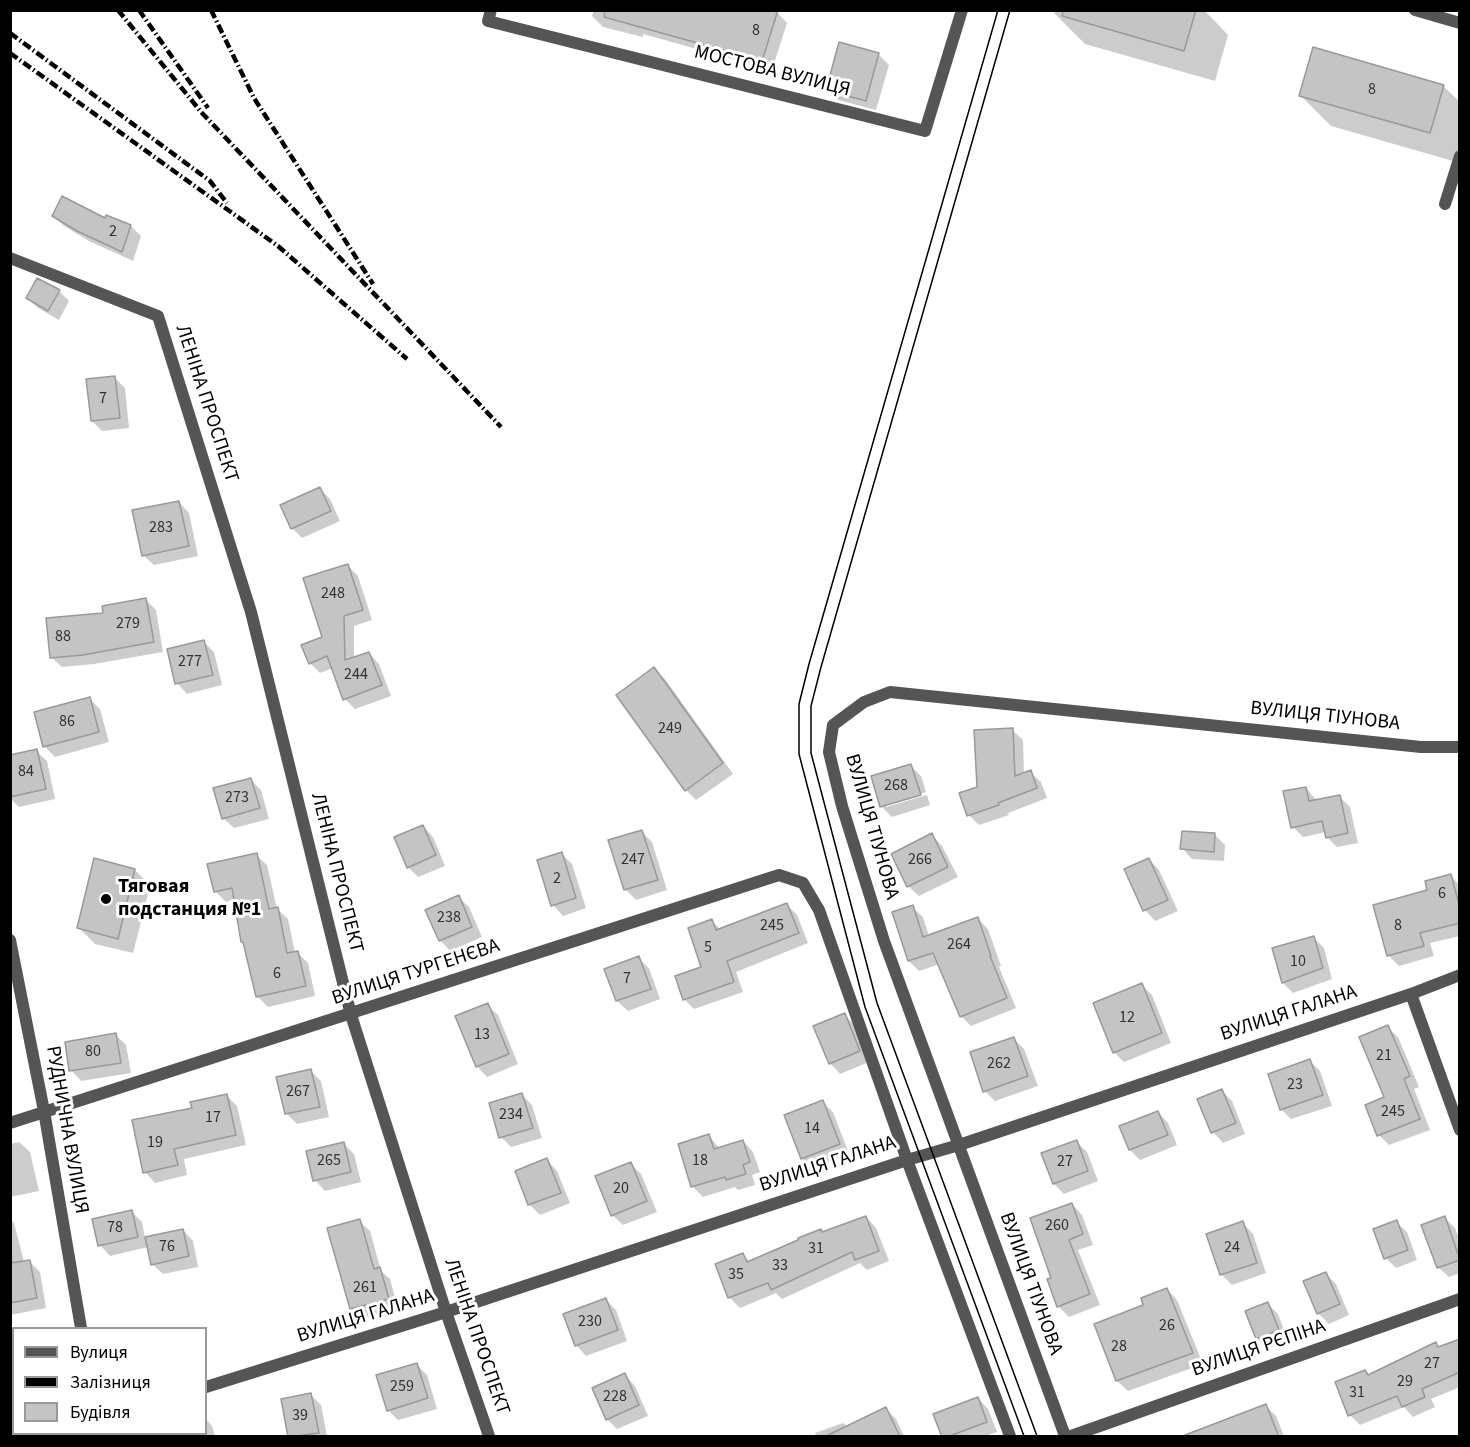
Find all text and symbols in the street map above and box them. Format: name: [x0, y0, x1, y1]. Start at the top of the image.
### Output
house number: 8: [752, 21, 760, 41]
street label: МОСТОВА ВУЛИЦЯ: [691, 41, 853, 103]
house number: 8: [1368, 80, 1376, 100]
house number: 2: [109, 222, 117, 242]
street label: ЛЕНІНА ПРОСПЕКТ: [169, 322, 243, 486]
house number: 7: [99, 389, 107, 409]
house number: 283: [149, 518, 173, 538]
house number: 248: [321, 584, 345, 604]
house number: 279: [116, 614, 140, 634]
house number: 88: [55, 627, 71, 647]
house number: 277: [178, 652, 202, 672]
house number: 244: [344, 665, 368, 685]
street label: ВУЛИЦЯ ТІУНОВА: [1249, 697, 1401, 737]
house number: 86: [59, 712, 75, 732]
house number: 249: [658, 719, 682, 739]
street label: ВУЛИЦЯ ТІУНОВА: [839, 751, 903, 903]
house number: 84: [18, 762, 34, 782]
house number: 268: [884, 776, 908, 796]
house number: 273: [225, 788, 249, 808]
street label: ЛЕНІНА ПРОСПЕКТ: [305, 791, 367, 955]
house number: 247: [621, 850, 645, 870]
house number: 266: [908, 850, 932, 870]
house number: 2: [553, 869, 561, 889]
place label: Тяговая подстанция №1: [118, 876, 261, 923]
house number: 6: [1438, 884, 1446, 904]
marker: Тяговая подстанция №1: [99, 892, 113, 906]
house number: 238: [437, 908, 461, 928]
house number: 245: [760, 916, 784, 936]
house number: 8: [1394, 916, 1402, 936]
street label: ВУЛИЦЯ ТУРГЕНЄВА: [329, 935, 503, 1011]
house number: 264: [947, 935, 971, 955]
house number: 5: [704, 938, 712, 958]
house number: 10: [1290, 952, 1306, 972]
house number: 6: [273, 964, 281, 984]
house number: 7: [623, 969, 631, 989]
street label: ВУЛИЦЯ ГАЛАНА: [1218, 981, 1360, 1047]
house number: 12: [1119, 1008, 1135, 1028]
house number: 13: [474, 1025, 490, 1045]
house number: 80: [85, 1042, 101, 1062]
street label: РУДНИЧНА ВУЛИЦЯ: [39, 1044, 93, 1216]
house number: 21: [1376, 1046, 1392, 1066]
house number: 262: [987, 1054, 1011, 1074]
house number: 23: [1287, 1075, 1303, 1095]
house number: 267: [286, 1082, 310, 1102]
house number: 245: [1381, 1102, 1405, 1122]
house number: 234: [499, 1105, 523, 1125]
house number: 17: [205, 1108, 221, 1128]
house number: 14: [804, 1119, 820, 1139]
street label: ВУЛИЦЯ ГАЛАНА: [757, 1132, 899, 1198]
house number: 19: [147, 1133, 163, 1153]
house number: 265: [317, 1151, 341, 1171]
house number: 18: [692, 1151, 708, 1171]
house number: 27: [1057, 1152, 1073, 1172]
house number: 20: [613, 1179, 629, 1199]
street label: ВУЛИЦЯ ТІУНОВА: [993, 1209, 1067, 1359]
house number: 260: [1045, 1216, 1069, 1236]
house number: 78: [107, 1218, 123, 1238]
house number: 76: [159, 1237, 175, 1257]
house number: 24: [1224, 1238, 1240, 1258]
house number: 31: [808, 1239, 824, 1259]
street label: ЛЕНІНА ПРОСПЕКТ: [438, 1256, 514, 1418]
house number: 33: [772, 1256, 788, 1276]
house number: 35: [728, 1265, 744, 1285]
house number: 261: [353, 1278, 377, 1298]
street label: ВУЛИЦЯ ГАЛАНА: [295, 1285, 437, 1349]
house number: 230: [578, 1312, 602, 1332]
street label: ВУЛИЦЯ РЄПІНА: [1189, 1315, 1329, 1383]
house number: 26: [1159, 1316, 1175, 1336]
legend: [12, 1327, 207, 1435]
house number: 28: [1111, 1337, 1127, 1357]
text: Вулиця: [70, 1340, 128, 1365]
house number: 27: [1424, 1354, 1440, 1374]
text: Залізниця: [70, 1370, 151, 1395]
house number: 29: [1397, 1372, 1413, 1392]
house number: 259: [390, 1377, 414, 1397]
house number: 31: [1349, 1383, 1365, 1403]
house number: 228: [603, 1387, 627, 1407]
text: Будівля: [70, 1400, 130, 1425]
house number: 39: [292, 1406, 308, 1426]

